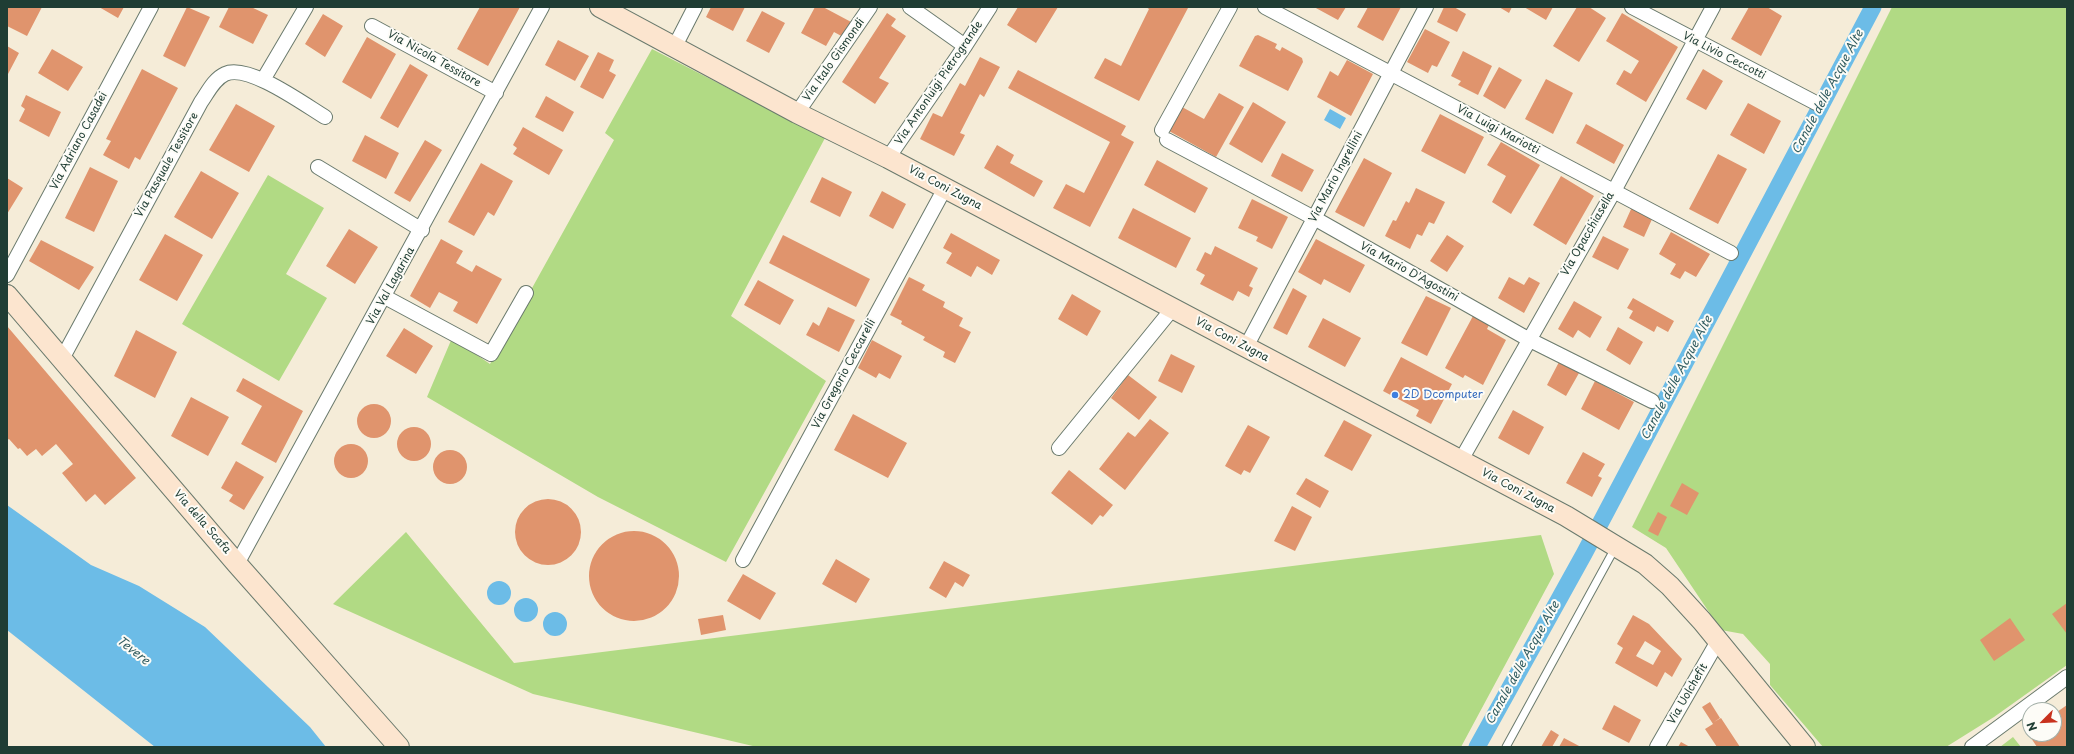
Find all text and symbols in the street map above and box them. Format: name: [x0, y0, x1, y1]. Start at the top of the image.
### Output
street label: Via Italo Gismondi: [800, 16, 868, 104]
street label: Via Antonluigi Pietrogrande: [893, 19, 985, 147]
water label: Canale delle Acque Alte: [1789, 27, 1867, 157]
street label: Via Nicola Tessitore: [385, 28, 483, 90]
street label: Via Livio Ceccotti: [1680, 29, 1768, 83]
street label: Via Adriano Casadei: [48, 90, 110, 192]
street label: Via Luigi Mariotti: [1454, 103, 1542, 157]
street label: Via Pasquale Tessitore: [133, 110, 201, 220]
street label: Via Mario Ingrellini: [1306, 129, 1366, 225]
street label: Via Coni Zugna: [906, 163, 984, 213]
street label: Via Opacchiasella: [1559, 190, 1617, 278]
street label: Via Mario D'Agostini: [1358, 240, 1460, 304]
street label: Via Val Lagarina: [364, 245, 418, 327]
water label: Canale delle Acque Alte: [1638, 313, 1716, 443]
street label: Via Coni Zugna: [1193, 315, 1271, 365]
street label: Via Gregorio Ceccarelli: [809, 317, 879, 431]
place label: 2D Dcomputer: [1403, 388, 1483, 402]
marker: 2D Dcomputer: [1390, 390, 1400, 400]
street label: Via Coni Zugna: [1479, 466, 1557, 516]
street label: Via della Scafa: [171, 487, 233, 557]
water label: Canale delle Acque Alte: [1483, 599, 1563, 727]
water label: Tevere: [114, 634, 152, 668]
street label: Via Uolchefit: [1665, 661, 1711, 727]
north arrow: [2022, 702, 2062, 742]
text: N: [2022, 719, 2041, 734]

